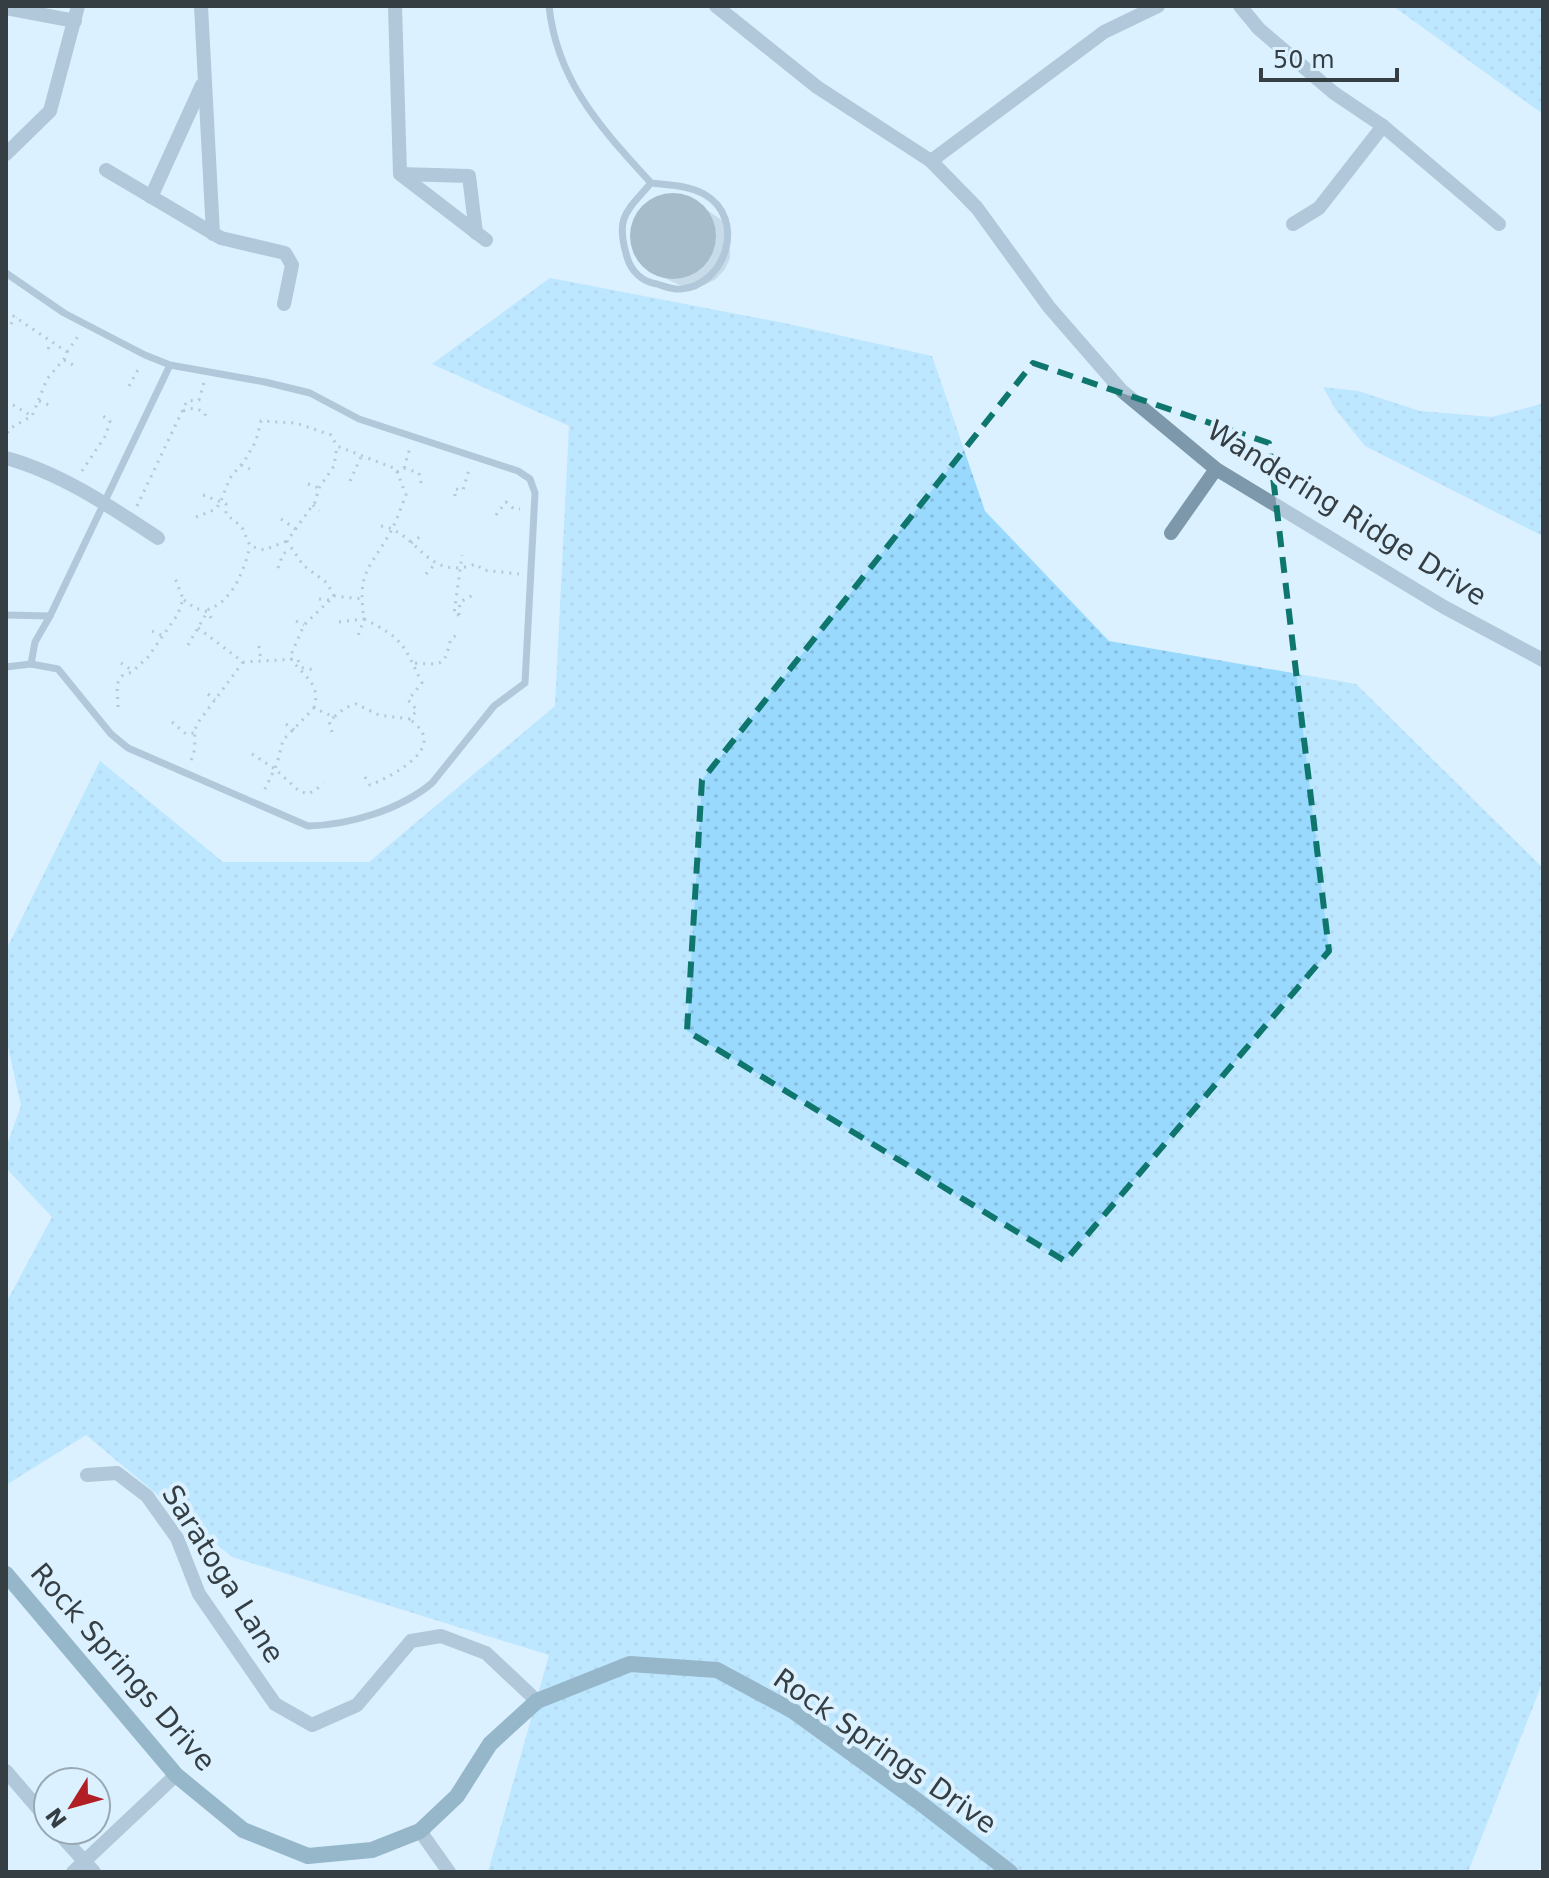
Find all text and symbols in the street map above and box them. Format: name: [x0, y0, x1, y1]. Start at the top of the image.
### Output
scale bar: [1261, 32, 1397, 82]
text: 50 m: [1273, 46, 1335, 74]
street label: Wandering Ridge Drive: [1201, 413, 1493, 613]
street label: Saratoga Lane: [155, 1479, 291, 1669]
street label: Rock Springs Drive: [24, 1556, 222, 1778]
street label: Rock Springs Drive: [767, 1662, 1003, 1840]
north arrow: [32, 1766, 112, 1846]
text: N: [41, 1803, 72, 1833]

